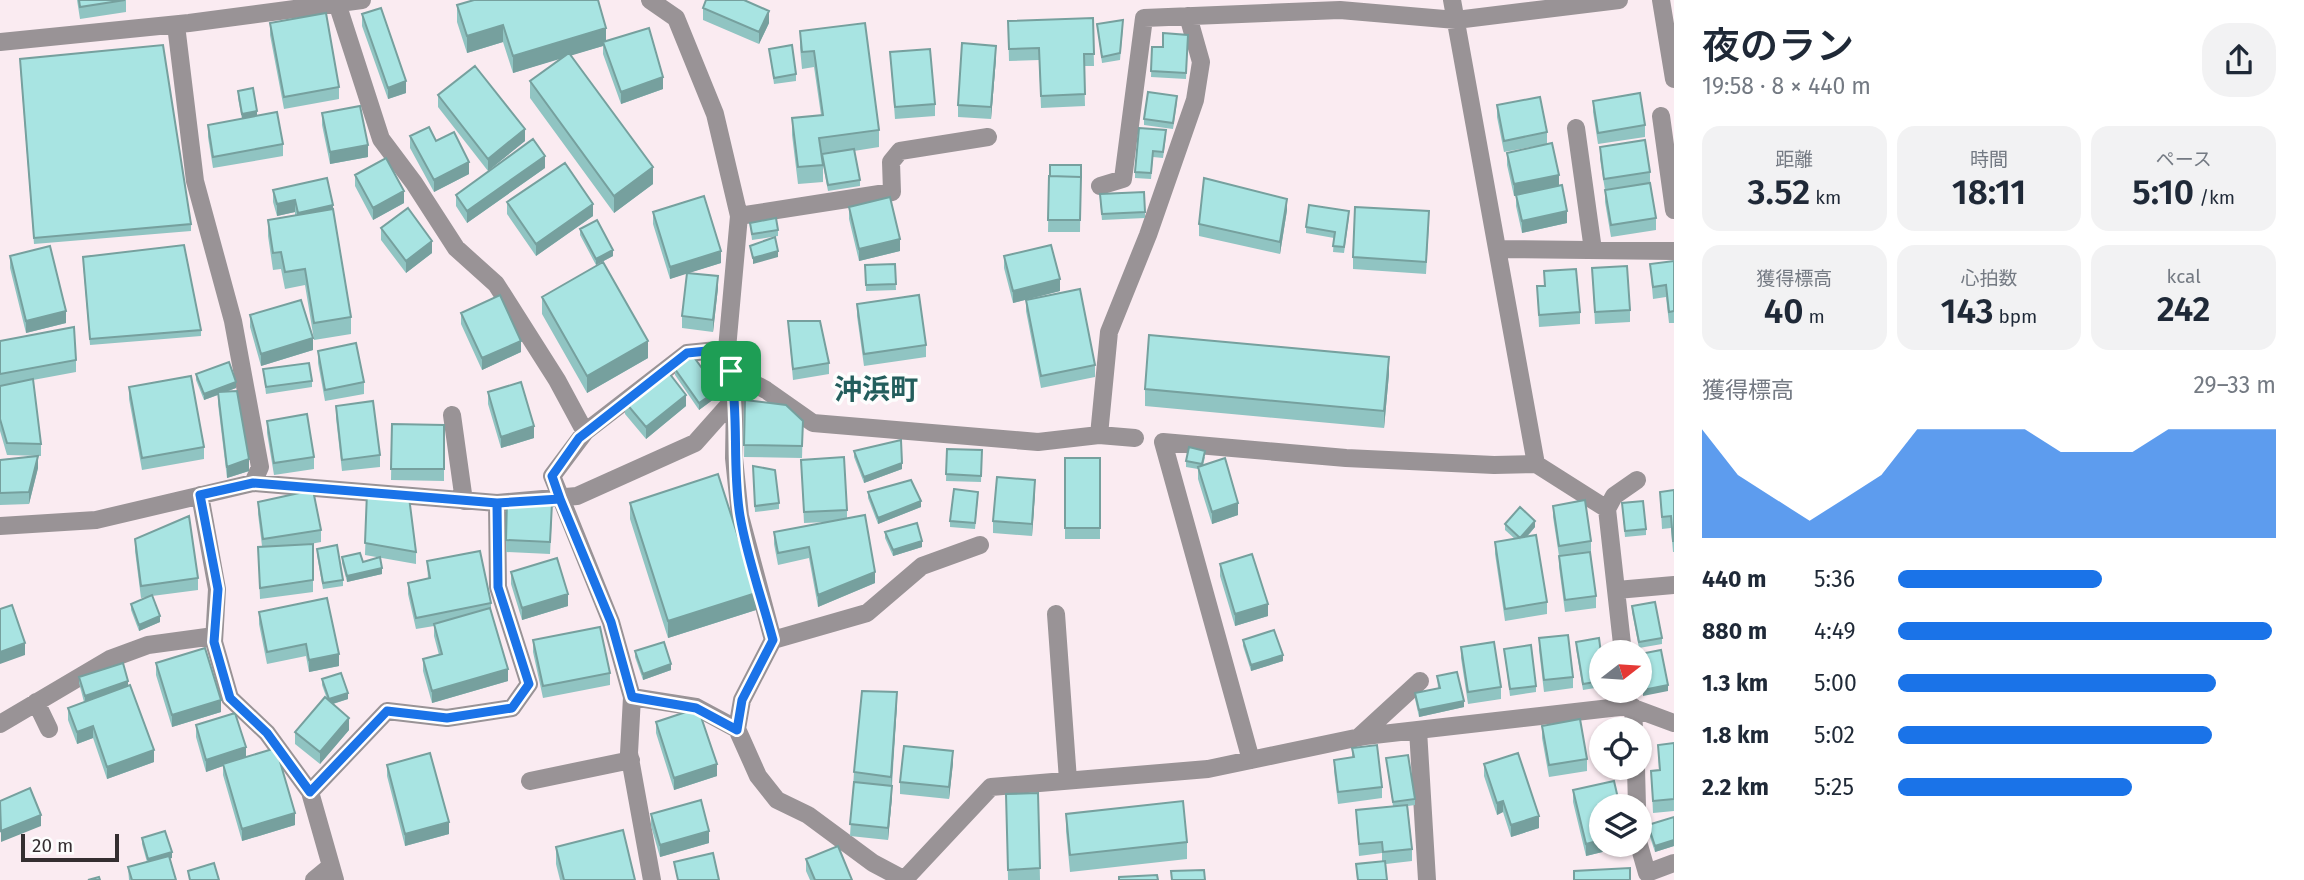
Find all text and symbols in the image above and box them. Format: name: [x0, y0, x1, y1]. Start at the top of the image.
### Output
text: 夜のラン: [1702, 23, 1854, 69]
button: share: [2202, 23, 2276, 97]
text: 19:58 · 8 × 440 m: [1702, 72, 1871, 100]
text: 距離: [1775, 148, 1813, 171]
text: 時間: [1970, 148, 2008, 171]
text: ペース: [2156, 148, 2212, 171]
text: 3.52: [1747, 171, 1810, 213]
text: 18:11: [1952, 171, 2026, 213]
text: 5:10: [2132, 171, 2194, 213]
text: km: [1810, 186, 1841, 209]
text: /km: [2194, 186, 2235, 209]
text: kcal: [2167, 265, 2201, 288]
text: 獲得標高: [1756, 267, 1832, 290]
text: 心拍数: [1960, 267, 2018, 290]
text: 242: [2157, 288, 2210, 330]
text: 40: [1764, 290, 1804, 332]
text: 143: [1941, 290, 1994, 332]
text: m: [1804, 305, 1825, 328]
text: bpm: [1994, 305, 2037, 328]
pin: [701, 341, 761, 401]
icon: arrive: [712, 352, 750, 390]
text: 29–33 m: [2193, 371, 2276, 399]
district label: 沖浜町: [834, 373, 918, 406]
text: 獲得標高: [1702, 376, 1794, 404]
text: 440 m: [1702, 565, 1766, 593]
text: 5:36: [1814, 565, 1855, 593]
text: 880 m: [1702, 617, 1767, 645]
text: 4:49: [1814, 617, 1856, 645]
north arrow: [1589, 640, 1652, 704]
map controls: [1589, 640, 1652, 857]
text: 1.3 km: [1702, 669, 1768, 697]
text: 5:00: [1814, 669, 1857, 697]
button: locate: [1589, 717, 1652, 780]
text: 1.8 km: [1702, 721, 1769, 749]
text: 5:02: [1814, 721, 1855, 749]
text: 2.2 km: [1702, 773, 1769, 801]
text: 5:25: [1814, 773, 1854, 801]
button: layers: [1589, 794, 1652, 857]
scale bar: [21, 831, 119, 863]
text: 20 m: [32, 834, 73, 857]

